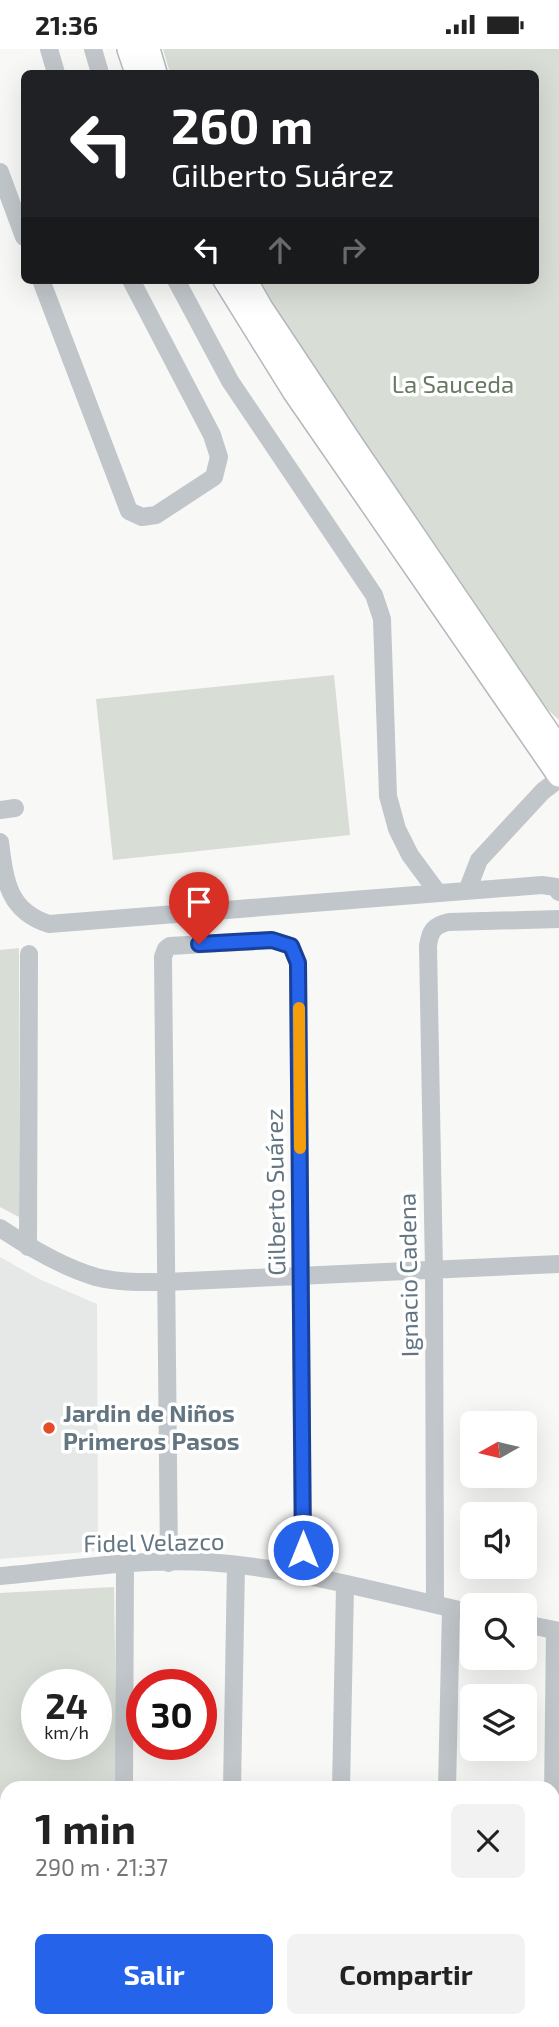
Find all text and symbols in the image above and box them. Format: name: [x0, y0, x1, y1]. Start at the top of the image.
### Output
text: 21:36: [35, 9, 98, 40]
text: 260 m: [171, 95, 313, 154]
icon: left: [56, 98, 147, 189]
text: Gilberto Suárez: [171, 155, 394, 193]
icon: left: [188, 231, 226, 269]
icon: ahead: [261, 231, 299, 269]
icon: right: [334, 231, 372, 269]
park label: La Sauceda: [392, 369, 514, 398]
pin: [169, 872, 229, 944]
icon: arrive: [180, 883, 218, 921]
street label: Gilberto Suárez: [259, 1108, 290, 1276]
street label: Ignacio Cadena: [392, 1193, 423, 1357]
place label: Jardin de Niños Primeros Pasos: [63, 1398, 240, 1455]
north arrow: [460, 1411, 537, 1487]
map controls: [460, 1411, 537, 1761]
marker: Jardin de Niños Primeros Pasos: [41, 1420, 57, 1436]
button: sound: [460, 1502, 537, 1579]
position arrow: [266, 1513, 340, 1587]
street label: Fidel Velazco: [83, 1526, 225, 1557]
button: search: [460, 1593, 537, 1670]
speed limit sign: 30: [126, 1669, 217, 1760]
text: 24: [45, 1684, 88, 1726]
button: layers: [460, 1684, 537, 1761]
text: km/h: [44, 1721, 89, 1743]
text: 1 min: [35, 1802, 136, 1852]
button: close: [451, 1804, 525, 1878]
text: 290 m · 21:37: [35, 1853, 168, 1881]
button: Salir: [35, 1934, 273, 2014]
button: Compartir: [287, 1934, 525, 2014]

